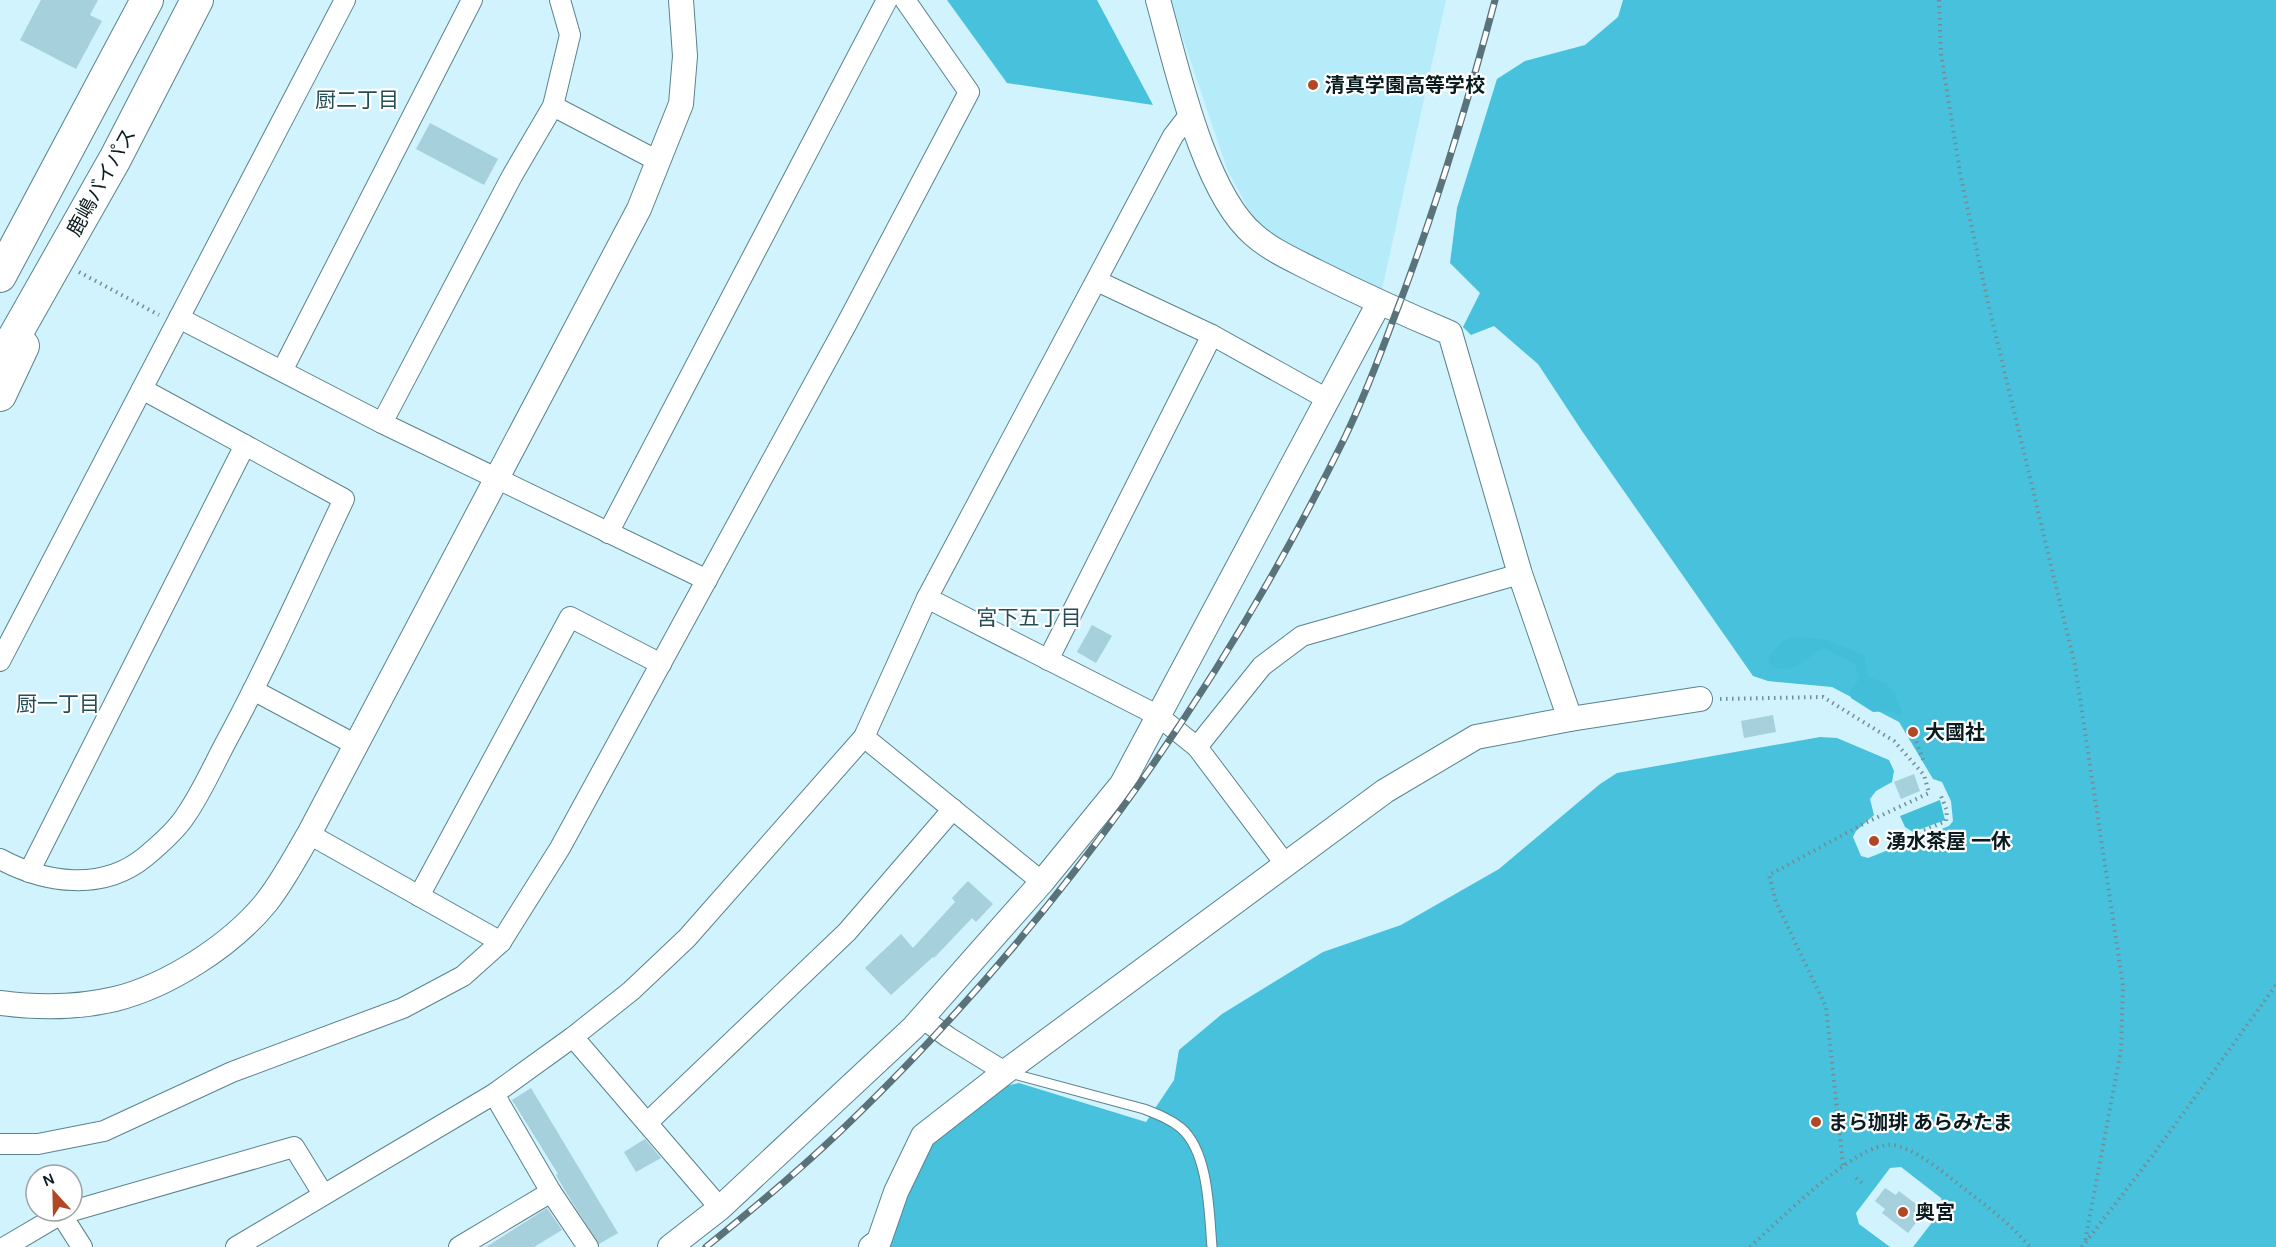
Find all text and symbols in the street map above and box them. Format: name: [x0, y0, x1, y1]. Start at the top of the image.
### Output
place label: 清真学園高等学校: [1325, 74, 1485, 97]
marker: 清真学園高等学校: [1306, 78, 1320, 92]
district label: 厨二丁目: [315, 88, 399, 112]
street label: 鹿嶋バイパス: [62, 124, 140, 240]
district label: 宮下五丁目: [977, 606, 1082, 630]
district label: 厨一丁目: [16, 692, 100, 716]
place label: 大國社: [1925, 721, 1985, 744]
marker: 大國社: [1906, 725, 1920, 739]
place label: 湧水茶屋 一休: [1886, 830, 2011, 853]
marker: 湧水茶屋 一休: [1867, 834, 1881, 848]
place label: まら珈琲 あらみたま: [1828, 1111, 2012, 1134]
marker: まら珈琲 あらみたま: [1809, 1115, 1823, 1129]
north arrow: [24, 1163, 84, 1223]
text: N: [40, 1169, 57, 1191]
place label: 奥宮: [1915, 1201, 1955, 1224]
marker: 奥宮: [1896, 1205, 1910, 1219]

